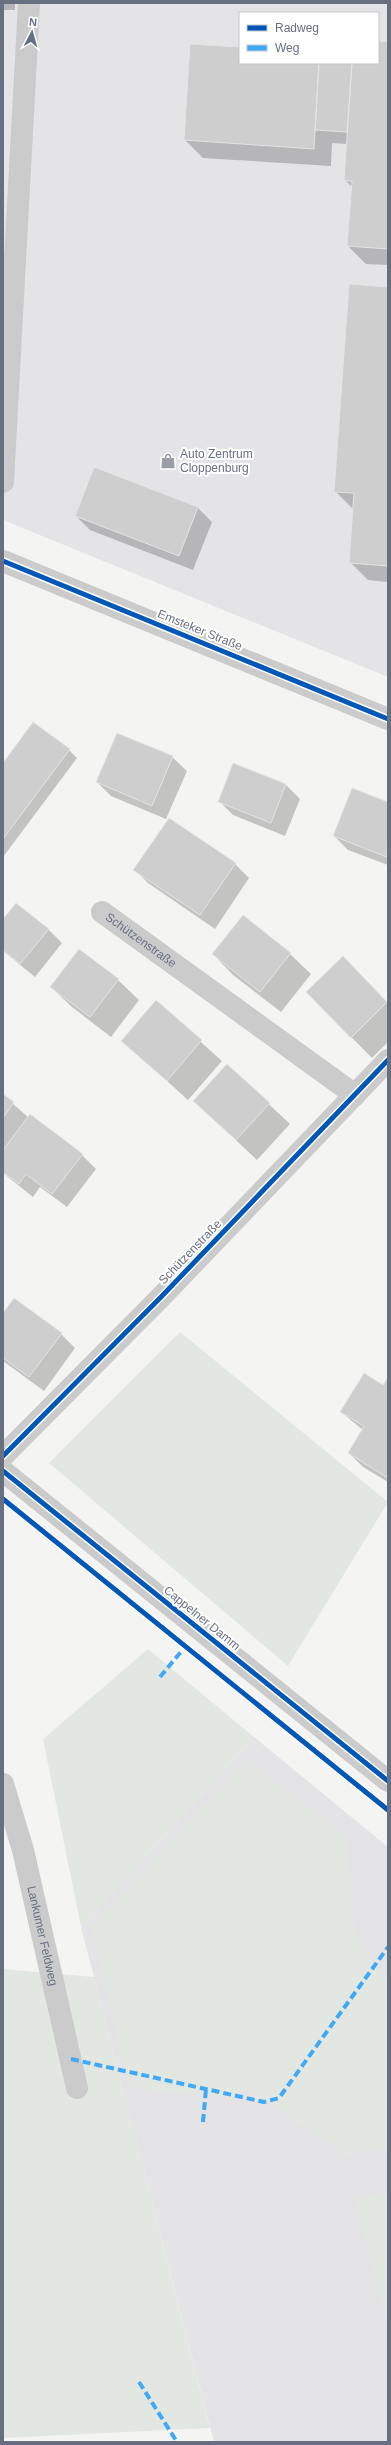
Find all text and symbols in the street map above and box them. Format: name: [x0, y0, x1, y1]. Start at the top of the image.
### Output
north arrow: [12, 12, 52, 52]
legend: [239, 12, 379, 64]
text: N: [28, 16, 38, 28]
text: Radweg: [275, 21, 319, 35]
text: Weg: [275, 41, 299, 55]
place label: Auto Zentrum Cloppenburg: [180, 447, 253, 475]
shop icon: Auto Zentrum Cloppenburg: [159, 452, 177, 470]
street label: Emsteker Straße: [156, 607, 245, 653]
street label: Schützenstraße: [103, 910, 179, 971]
street label: Schützenstraße: [156, 1217, 224, 1287]
street label: Cappelner Damm: [161, 1583, 243, 1653]
street label: Lankumer Feldweg: [24, 1884, 61, 1987]

